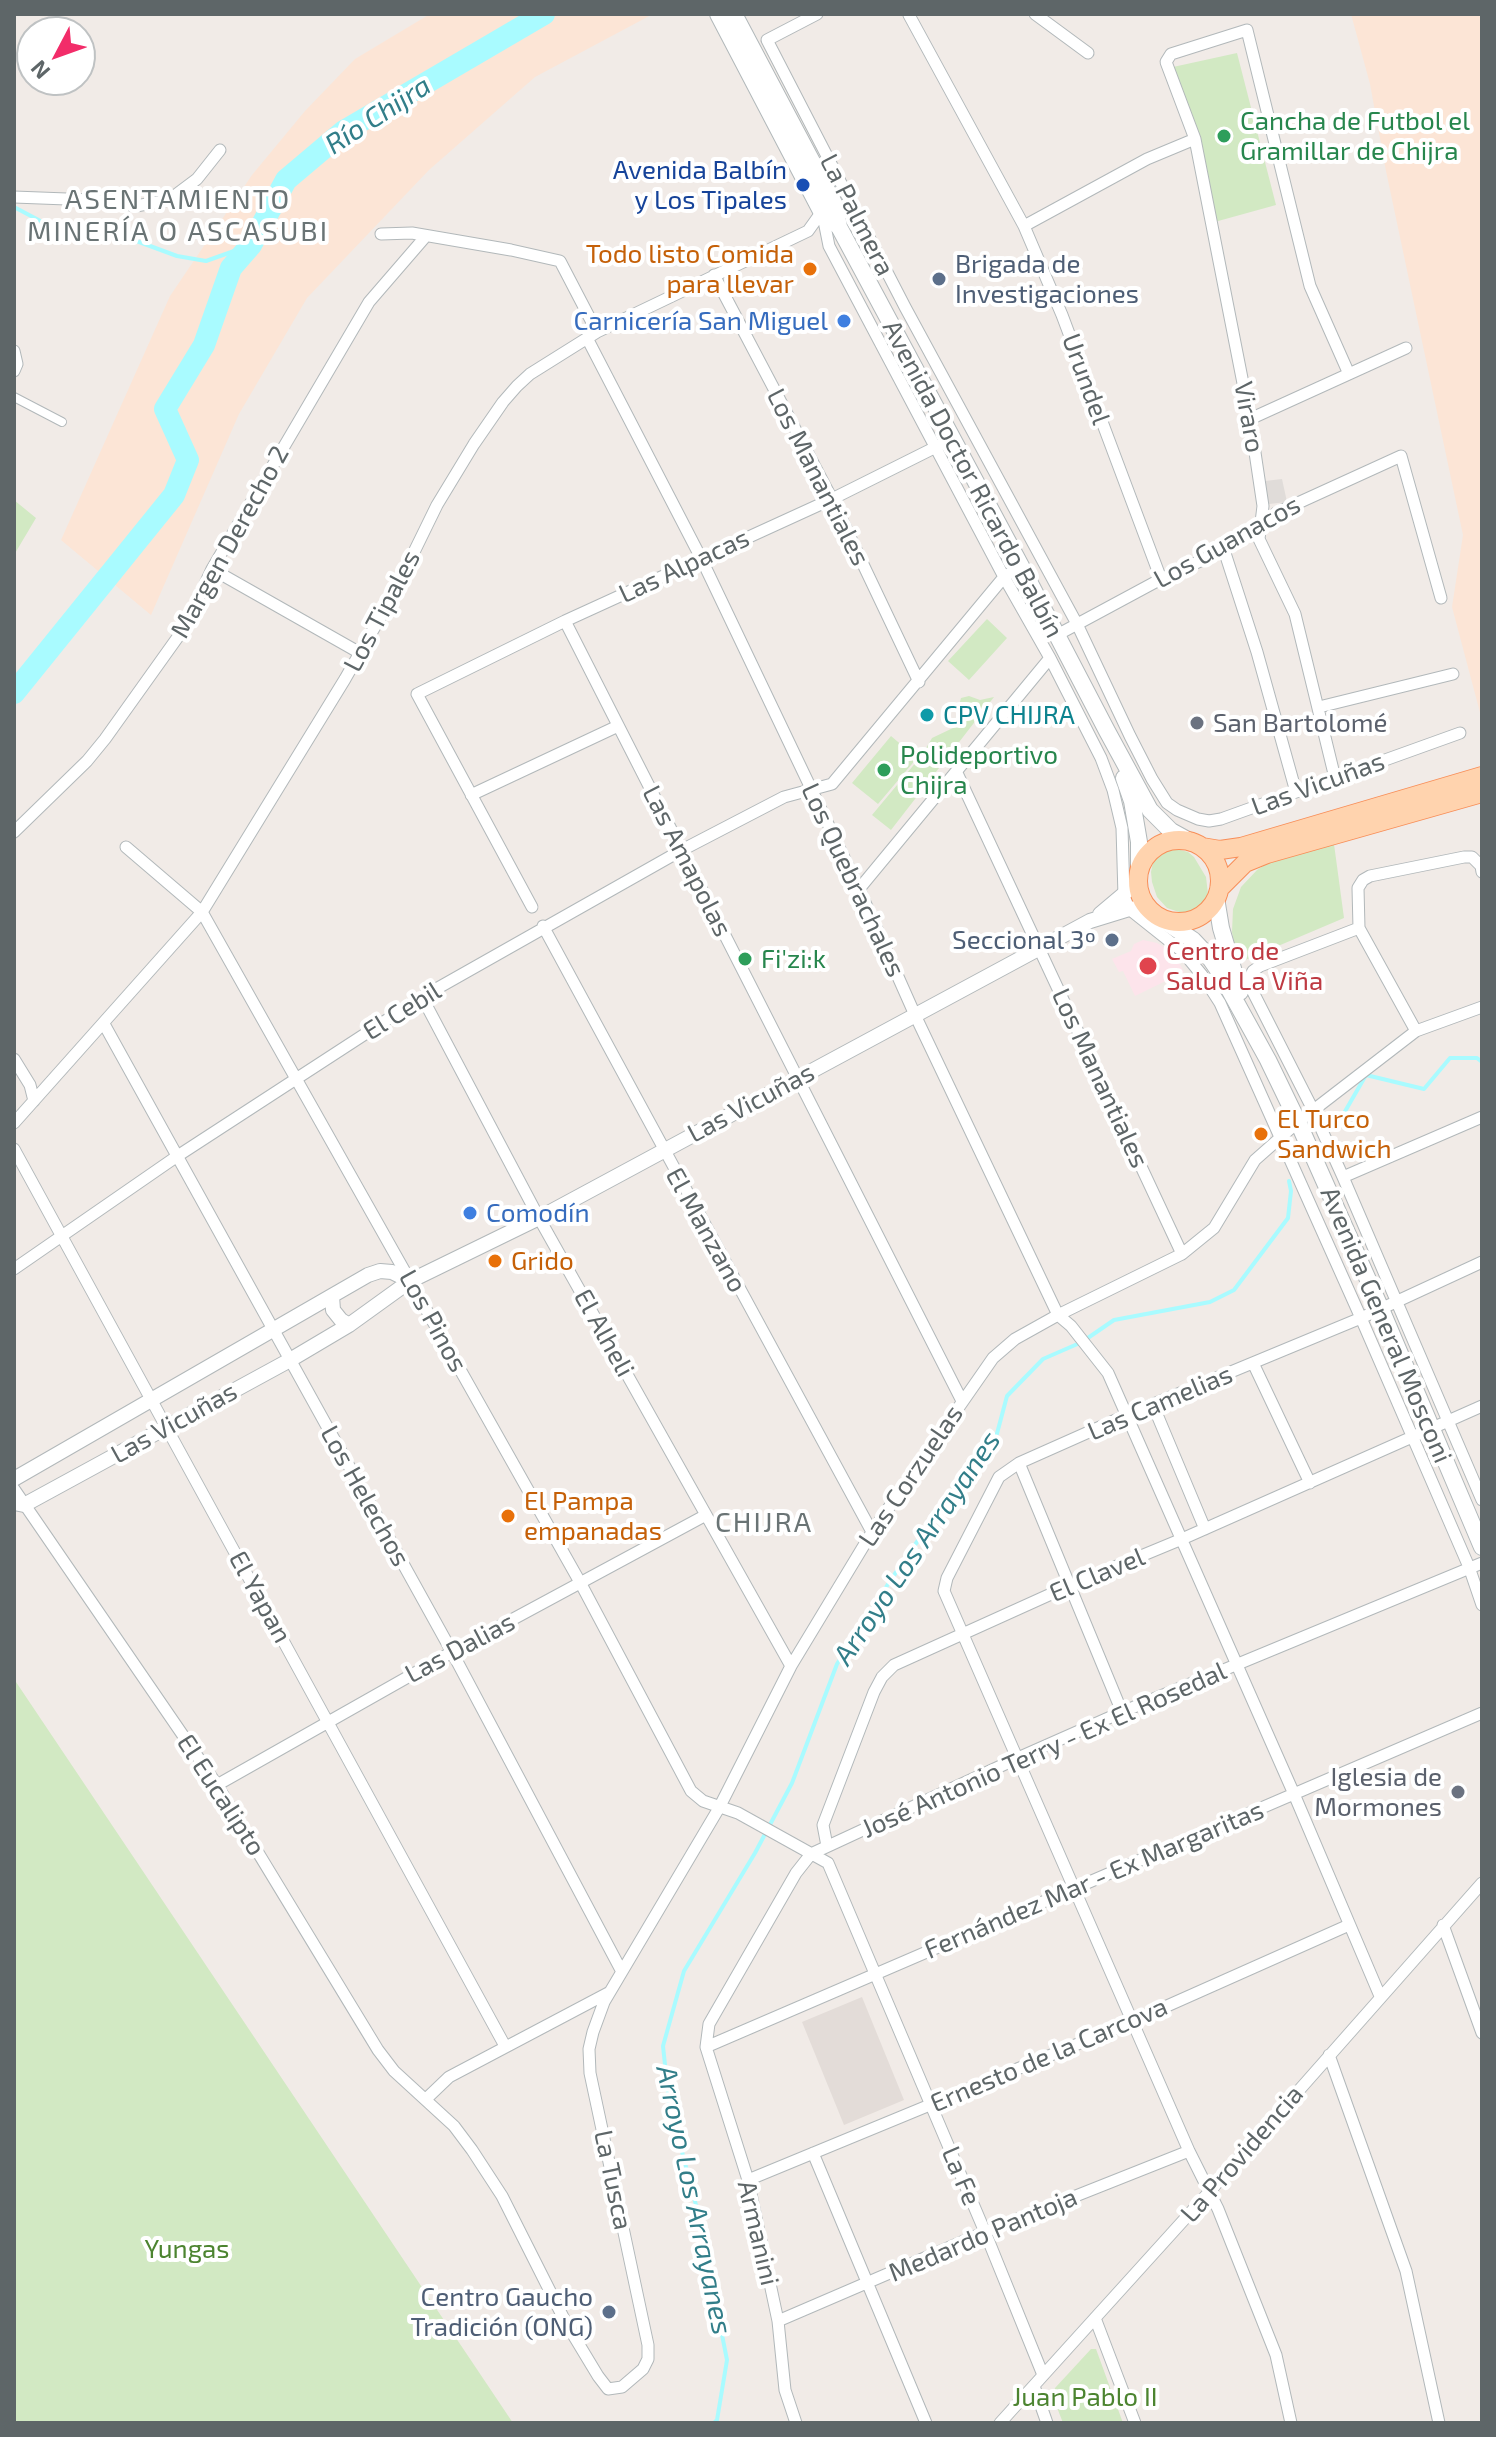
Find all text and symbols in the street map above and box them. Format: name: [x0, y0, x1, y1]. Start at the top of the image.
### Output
north arrow: [16, 16, 96, 96]
text: N: [24, 56, 54, 85]
water label: Río Chijra: [319, 69, 437, 161]
place label: Cancha de Futbol el Gramillar de Chijra: [1240, 105, 1470, 166]
marker: Cancha de Futbol el Gramillar de Chijra: [1215, 127, 1233, 145]
street label: La Palmera: [813, 149, 901, 281]
place label: Avenida Balbín y Los Tipales: [613, 154, 787, 216]
marker: Avenida Balbín y Los Tipales: [794, 176, 812, 194]
district label: ASENTAMIENTO MINERÍA O ASCASUBI: [27, 183, 329, 249]
place label: Todo listo Comida para llevar: [586, 238, 794, 300]
place label: Brigada de Investigaciones: [955, 248, 1139, 310]
marker: Todo listo Comida para llevar: [801, 260, 819, 278]
marker: Brigada de Investigaciones: [930, 270, 948, 288]
place label: Carnicería San Miguel: [573, 305, 828, 337]
marker: Carnicería San Miguel: [835, 312, 853, 330]
street label: Avenida Doctor Ricardo Balbín: [876, 315, 1070, 643]
street label: Urundel: [1055, 329, 1117, 429]
street label: Viraro: [1227, 379, 1271, 455]
street label: Los Manantiales: [760, 383, 876, 571]
street label: Margen Derecho 2: [164, 440, 296, 644]
street label: Los Guanacos: [1148, 489, 1306, 595]
street label: Las Alpacas: [614, 522, 754, 610]
street label: Los Tipales: [337, 545, 427, 677]
place label: CPV CHIJRA: [943, 699, 1075, 731]
marker: CPV CHIJRA: [918, 706, 936, 724]
place label: San Bartolomé: [1213, 707, 1387, 739]
marker: San Bartolomé: [1188, 714, 1206, 732]
place label: Polideportivo Chijra: [900, 739, 1058, 800]
street label: Las Vicuñas: [1247, 746, 1389, 822]
marker: Polideportivo Chijra: [875, 761, 893, 779]
street label: Los Quebrachales: [795, 778, 911, 982]
street label: Las Amapolas: [636, 780, 738, 942]
place label: Seccional 3º: [952, 924, 1096, 956]
marker: Seccional 3º: [1103, 931, 1121, 949]
place label: Centro de Salud La Viña: [1166, 935, 1323, 996]
place label: Fi'zi:k: [761, 943, 826, 975]
marker: Fi'zi:k: [736, 950, 754, 968]
marker: Centro de Salud La Viña: [1137, 955, 1159, 977]
street label: El Cebil: [357, 975, 447, 1047]
street label: Los Manantiales: [1045, 983, 1155, 1173]
street label: Las Vicuñas: [682, 1057, 820, 1149]
place label: El Turco Sandwich: [1277, 1103, 1392, 1164]
marker: El Turco Sandwich: [1252, 1125, 1270, 1143]
street label: El Manzano: [659, 1162, 753, 1298]
street label: Avenida General Mosconi: [1314, 1182, 1458, 1468]
place label: Comodín: [486, 1197, 590, 1229]
marker: Comodín: [461, 1204, 479, 1222]
place label: Grido: [511, 1245, 574, 1277]
marker: Grido: [486, 1252, 504, 1270]
street label: Los Pinos: [392, 1264, 474, 1378]
street label: El Alheli: [567, 1284, 641, 1382]
street label: Las Camelias: [1083, 1359, 1237, 1447]
street label: Las Vicuñas: [106, 1376, 242, 1470]
street label: Las Corzuelas: [852, 1399, 970, 1553]
street label: Los Helechos: [314, 1420, 416, 1572]
water label: Arroyo Los Arrayanes: [826, 1425, 1008, 1671]
place label: El Pampa empanadas: [524, 1485, 662, 1546]
district label: CHIJRA: [715, 1506, 813, 1540]
marker: El Pampa empanadas: [499, 1507, 517, 1525]
street label: El Clavel: [1045, 1541, 1149, 1609]
street label: El Yapan: [222, 1546, 298, 1648]
street label: Las Dalias: [400, 1606, 520, 1690]
street label: José Antonio Terry - Ex El Rosedal: [857, 1655, 1231, 1845]
street label: El Eucalipto: [170, 1728, 272, 1862]
place label: Iglesia de Mormones: [1314, 1761, 1442, 1822]
marker: Iglesia de Mormones: [1449, 1783, 1467, 1801]
street label: Fernández Mar - Ex Margaritas: [920, 1794, 1268, 1966]
street label: Ernesto de la Carcova: [926, 1991, 1172, 2119]
water label: Arroyo Los Arrayanes: [649, 2062, 739, 2338]
street label: La Providencia: [1174, 2079, 1310, 2229]
street label: La Tusca: [587, 2127, 639, 2233]
street label: La Fe: [935, 2142, 987, 2210]
street label: Armanini: [731, 2177, 785, 2289]
street label: Medardo Pantoja: [884, 2181, 1082, 2289]
park label: Yungas: [144, 2233, 230, 2265]
place label: Centro Gaucho Tradición (ONG): [411, 2281, 593, 2342]
marker: Centro Gaucho Tradición (ONG): [600, 2303, 618, 2321]
park label: Juan Pablo II: [1012, 2381, 1158, 2413]

